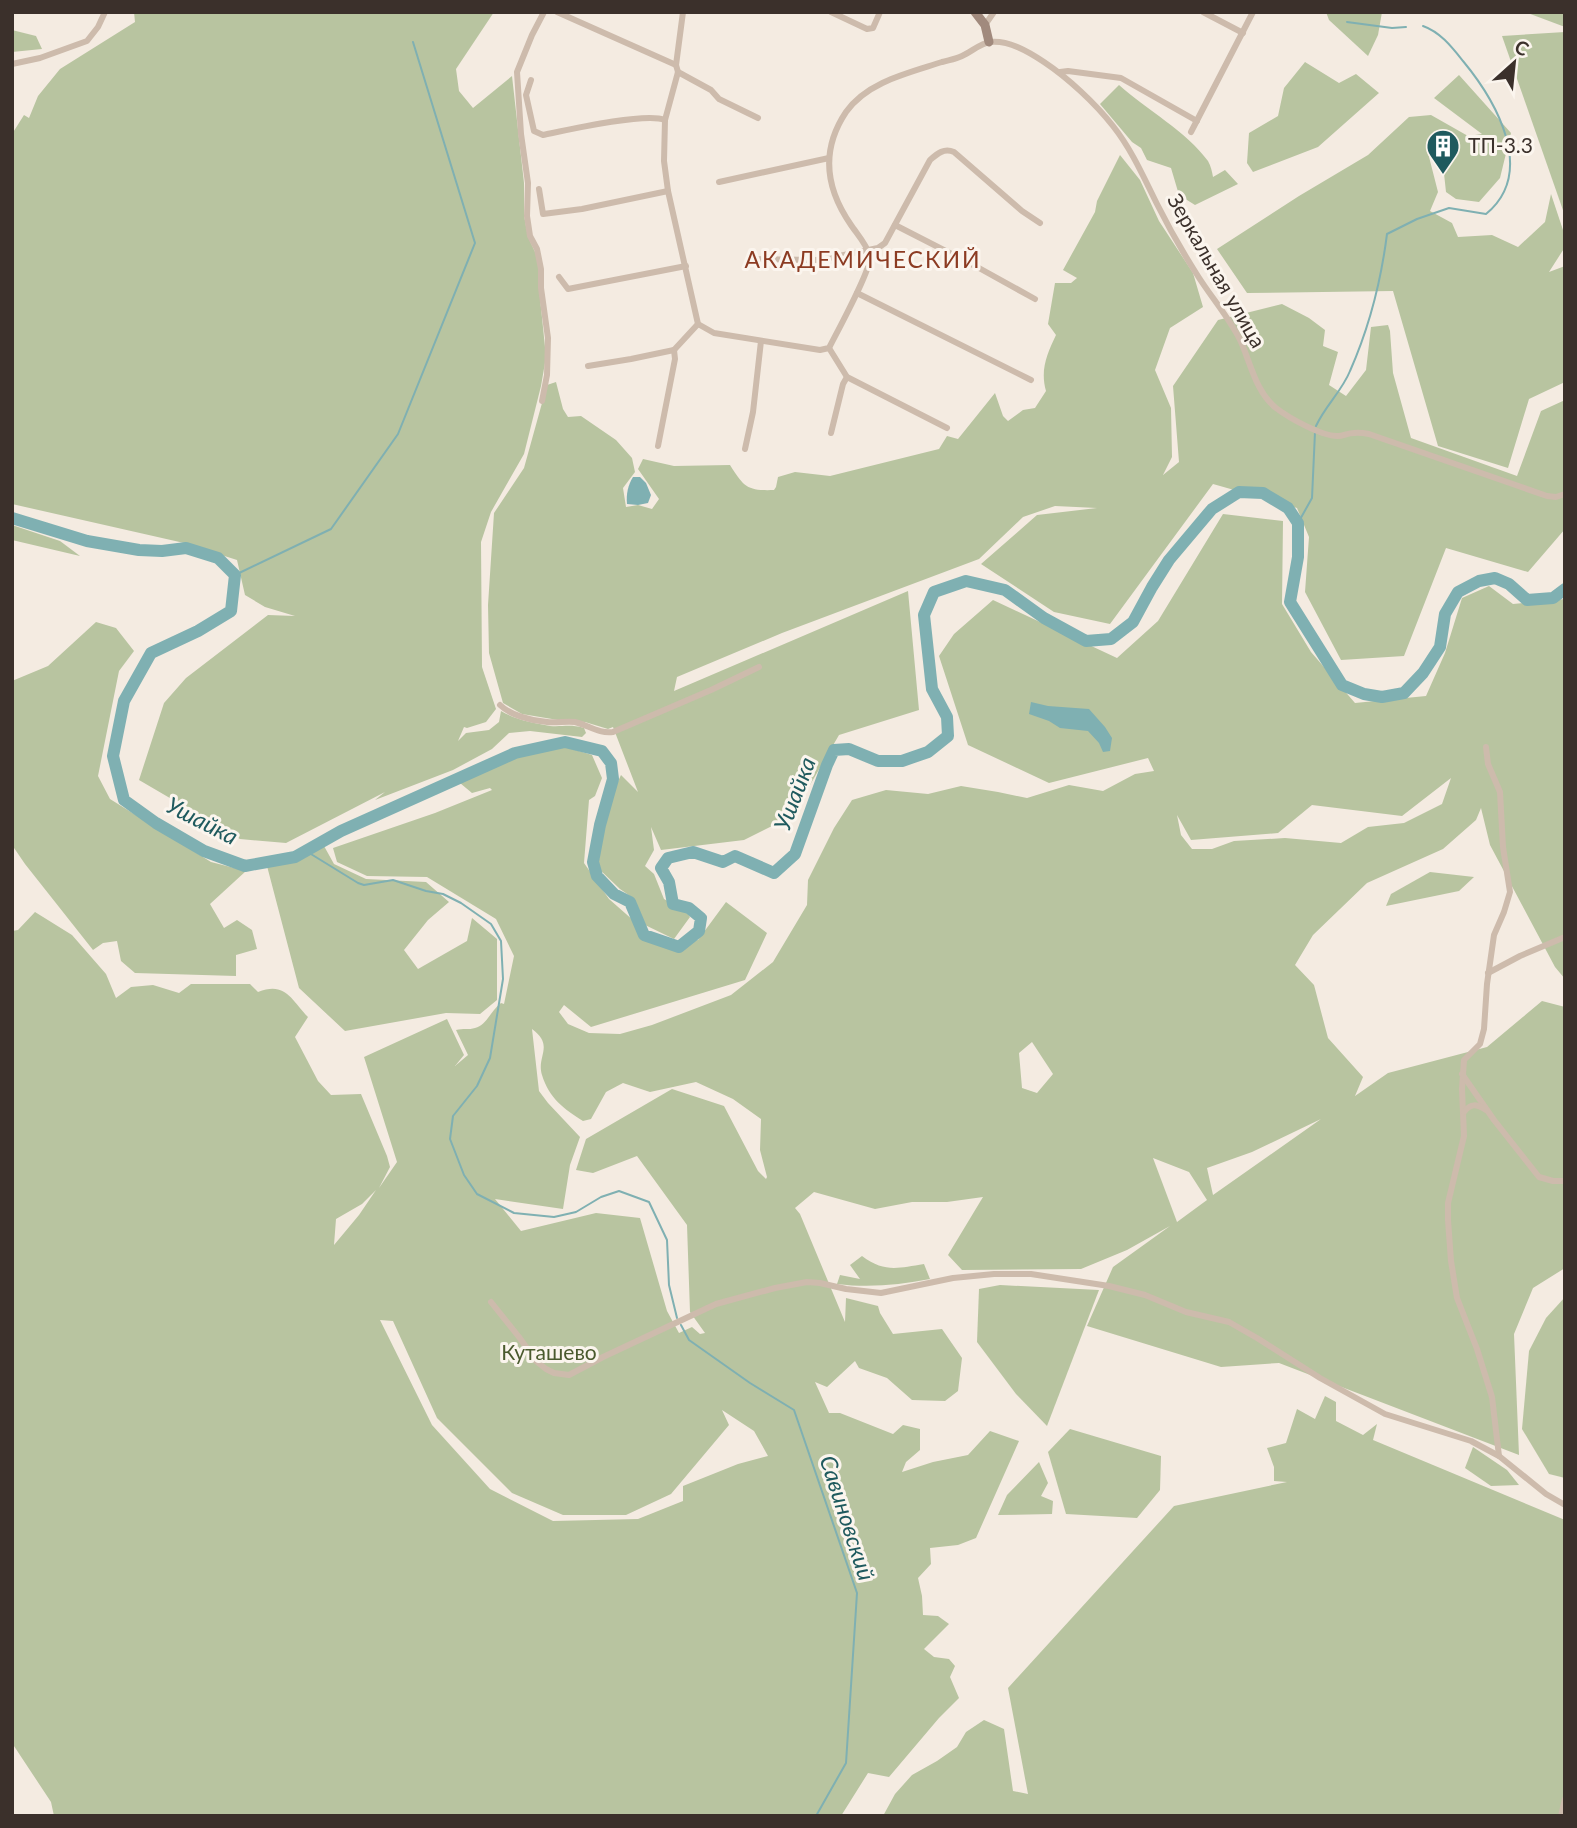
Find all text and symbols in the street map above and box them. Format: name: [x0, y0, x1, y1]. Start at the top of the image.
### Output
north arrow: [1479, 28, 1549, 98]
text: С: [1511, 34, 1533, 61]
building icon: ТП-3.3: [1424, 127, 1462, 176]
place label: ТП-3.3: [1468, 132, 1533, 157]
street label: Зеркальная улица: [1163, 189, 1272, 352]
district label: АКАДЕМИЧЕСКИЙ: [744, 245, 982, 273]
water label: Ушайка: [767, 753, 821, 834]
water label: Ушайка: [162, 790, 243, 850]
park label: Куташево: [501, 1339, 597, 1364]
water label: Савиновский: [815, 1452, 881, 1584]

